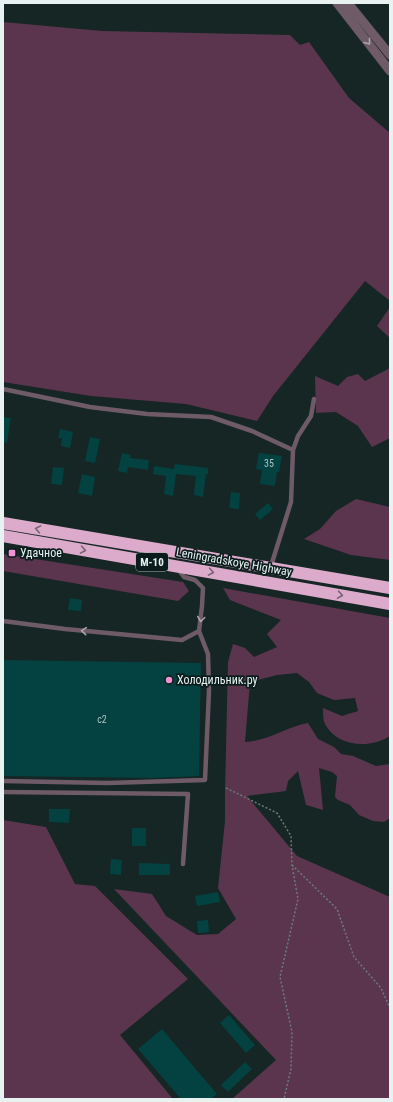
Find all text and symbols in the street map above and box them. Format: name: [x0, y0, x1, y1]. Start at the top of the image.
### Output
one-way arrow: [363, 38, 370, 45]
house number: 35: [264, 458, 274, 469]
one-way arrow: [35, 525, 41, 534]
one-way arrow: [80, 545, 86, 554]
street label: Leningradskoye Highway: [175, 545, 293, 579]
place label: Удачное: [20, 546, 62, 560]
marker: Удачное: [7, 548, 17, 558]
road number: М-10: [136, 553, 168, 571]
one-way arrow: [208, 567, 214, 576]
one-way arrow: [337, 590, 343, 599]
one-way arrow: [197, 616, 206, 622]
one-way arrow: [81, 627, 87, 636]
place label: Холодильник.ру: [177, 673, 258, 687]
marker: Холодильник.ру: [164, 675, 174, 685]
house number: с2: [97, 714, 107, 725]

